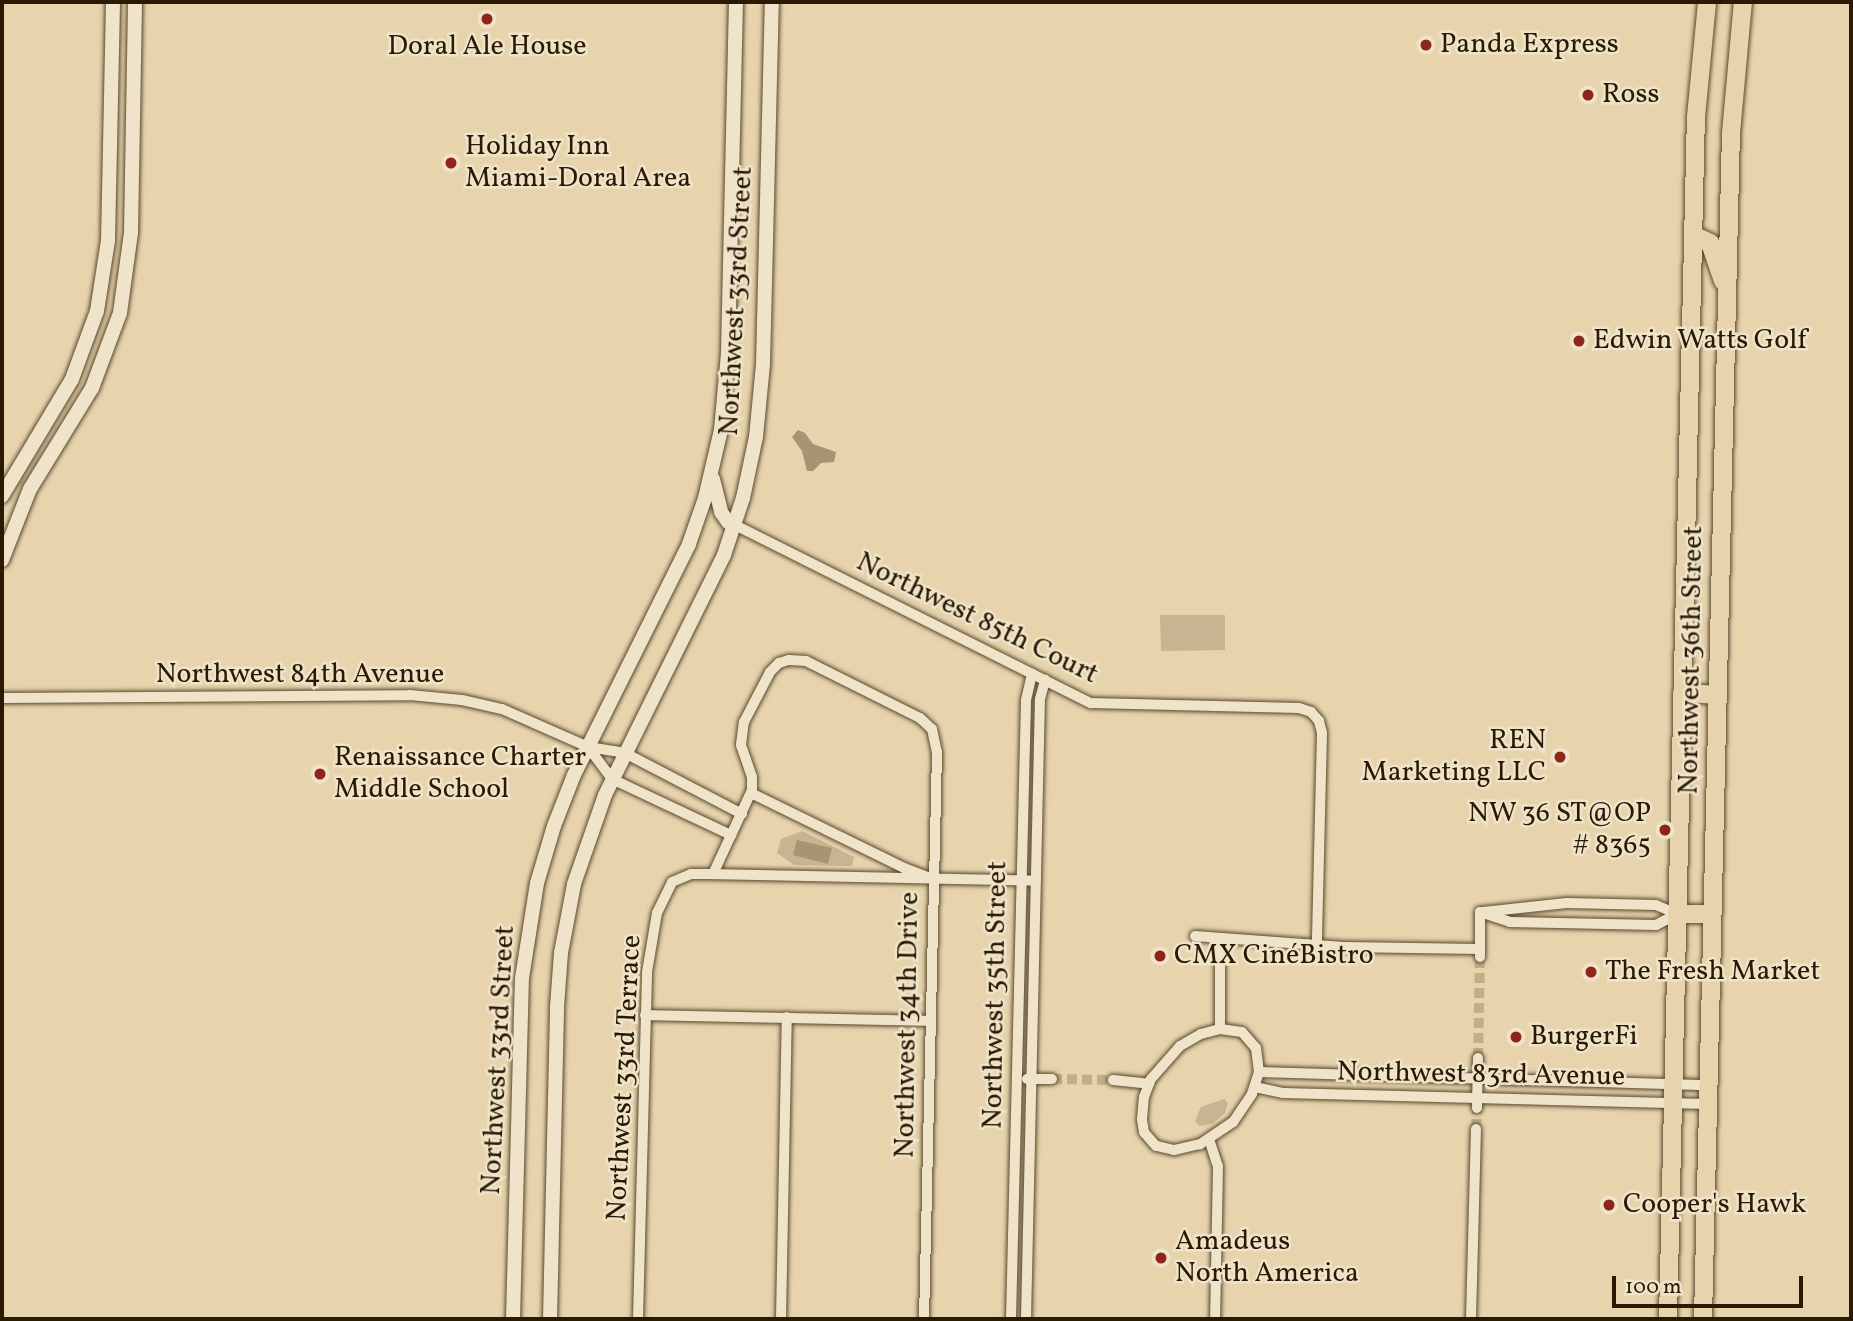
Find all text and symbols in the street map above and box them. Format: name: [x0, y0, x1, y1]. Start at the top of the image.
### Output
marker: Doral Ale House: [479, 11, 495, 27]
place label: Panda Express: [1440, 28, 1619, 62]
place label: Doral Ale House: [388, 30, 586, 64]
marker: Panda Express: [1418, 37, 1434, 53]
place label: Ross: [1602, 78, 1659, 112]
marker: Ross: [1580, 87, 1596, 103]
place label: Holiday Inn Miami-Doral Area: [465, 130, 691, 196]
marker: Holiday Inn Miami-Doral Area: [443, 155, 459, 171]
street label: Northwest 33rd Street: [713, 165, 761, 437]
place label: Edwin Watts Golf: [1593, 324, 1808, 358]
marker: Edwin Watts Golf: [1571, 333, 1587, 349]
street label: Northwest 36th Street: [1673, 525, 1711, 795]
street label: Northwest 85th Court: [851, 546, 1103, 692]
street label: Northwest 84th Avenue: [156, 658, 444, 692]
place label: REN Marketing LLC: [1362, 724, 1546, 790]
place label: Renaissance Charter Middle School: [334, 741, 586, 807]
marker: REN Marketing LLC: [1552, 749, 1568, 765]
marker: Renaissance Charter Middle School: [312, 766, 328, 782]
place label: NW 36 ST@OP # 8365: [1467, 797, 1651, 863]
marker: NW 36 ST@OP # 8365: [1657, 822, 1673, 838]
street label: Northwest 35th Street: [977, 861, 1015, 1129]
street label: Northwest 34th Drive: [889, 892, 927, 1158]
street label: Northwest 33rd Street: [475, 924, 523, 1196]
street label: Northwest 33rd Terrace: [601, 934, 649, 1222]
place label: CMX CinéBistro: [1174, 939, 1374, 973]
marker: CMX CinéBistro: [1152, 948, 1168, 964]
place label: The Fresh Market: [1605, 955, 1820, 989]
marker: The Fresh Market: [1583, 964, 1599, 980]
place label: BurgerFi: [1530, 1020, 1638, 1054]
marker: BurgerFi: [1508, 1029, 1524, 1045]
street label: Northwest 83rd Avenue: [1337, 1056, 1625, 1094]
place label: Cooper's Hawk: [1623, 1188, 1806, 1222]
marker: Cooper's Hawk: [1601, 1197, 1617, 1213]
place label: Amadeus North America: [1175, 1225, 1359, 1291]
marker: Amadeus North America: [1153, 1250, 1169, 1266]
scale bar: [1615, 1262, 1806, 1306]
text: 100 m: [1625, 1273, 1682, 1302]

